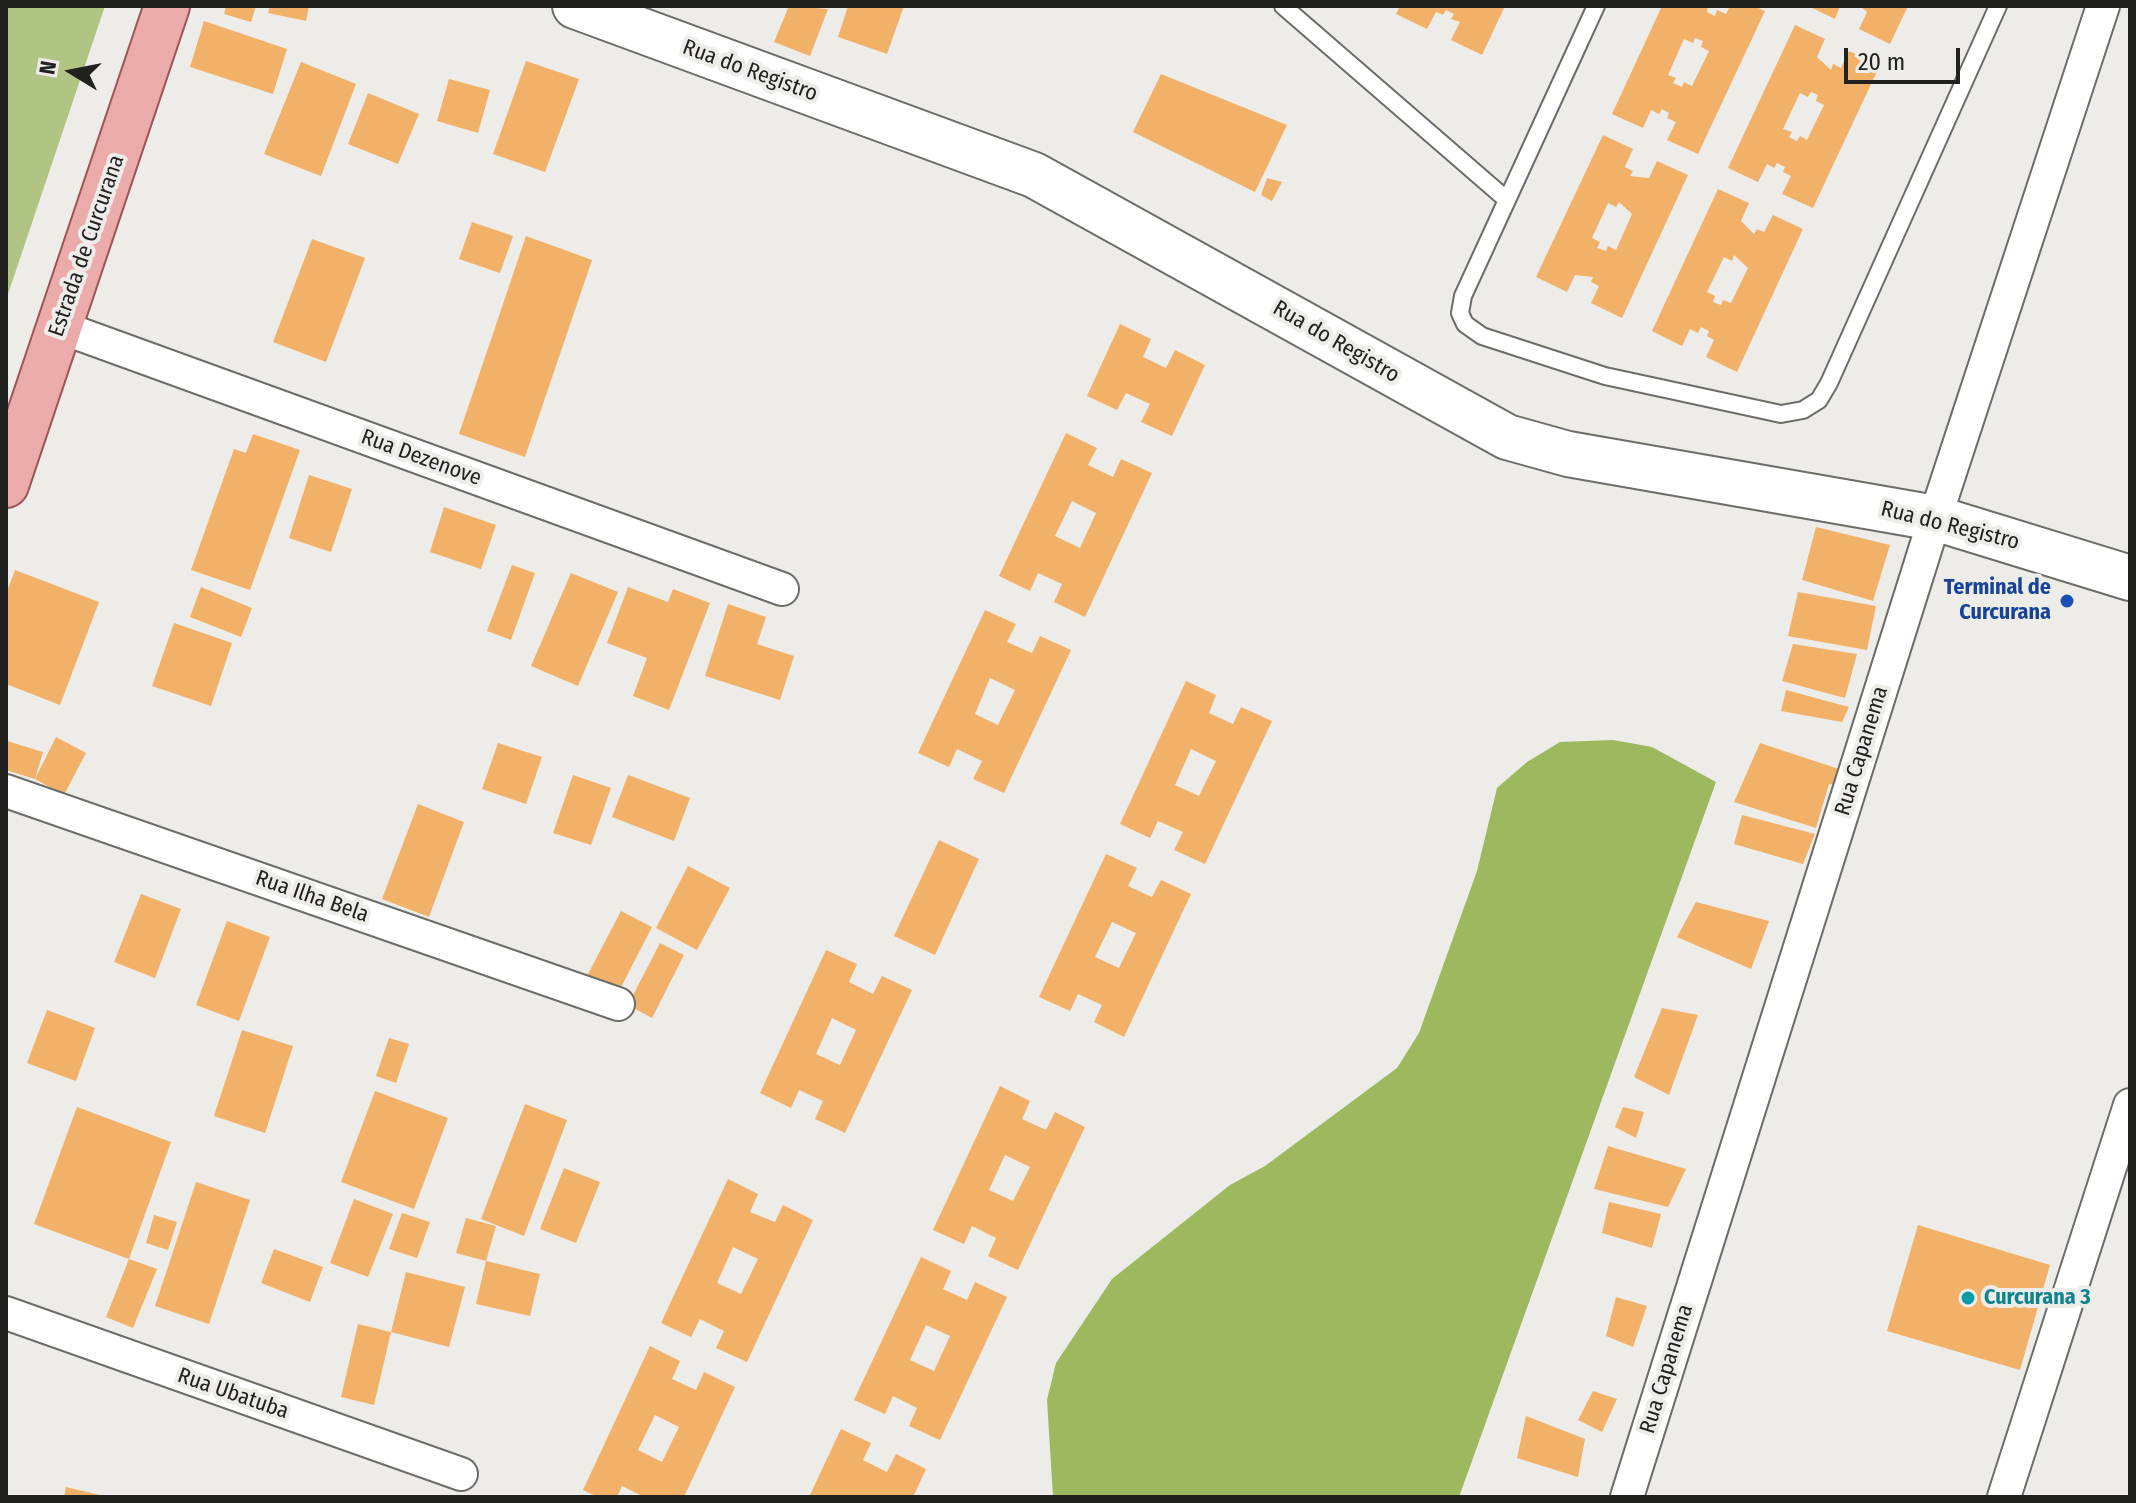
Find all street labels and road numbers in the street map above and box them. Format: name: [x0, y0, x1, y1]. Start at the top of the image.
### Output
street label: Rua do Registro: [679, 34, 821, 108]
street label: Estrada de Curcurana: [44, 152, 130, 340]
street label: Rua do Registro: [1268, 295, 1404, 389]
street label: Rua Dezenove: [357, 424, 485, 492]
street label: Rua do Registro: [1878, 496, 2022, 556]
street label: Rua Capanema: [1830, 683, 1894, 819]
street label: Rua Ilha Bela: [252, 865, 372, 929]
street label: Rua Capanema: [1635, 1301, 1699, 1437]
street label: Rua Ubatuba: [174, 1363, 292, 1425]

